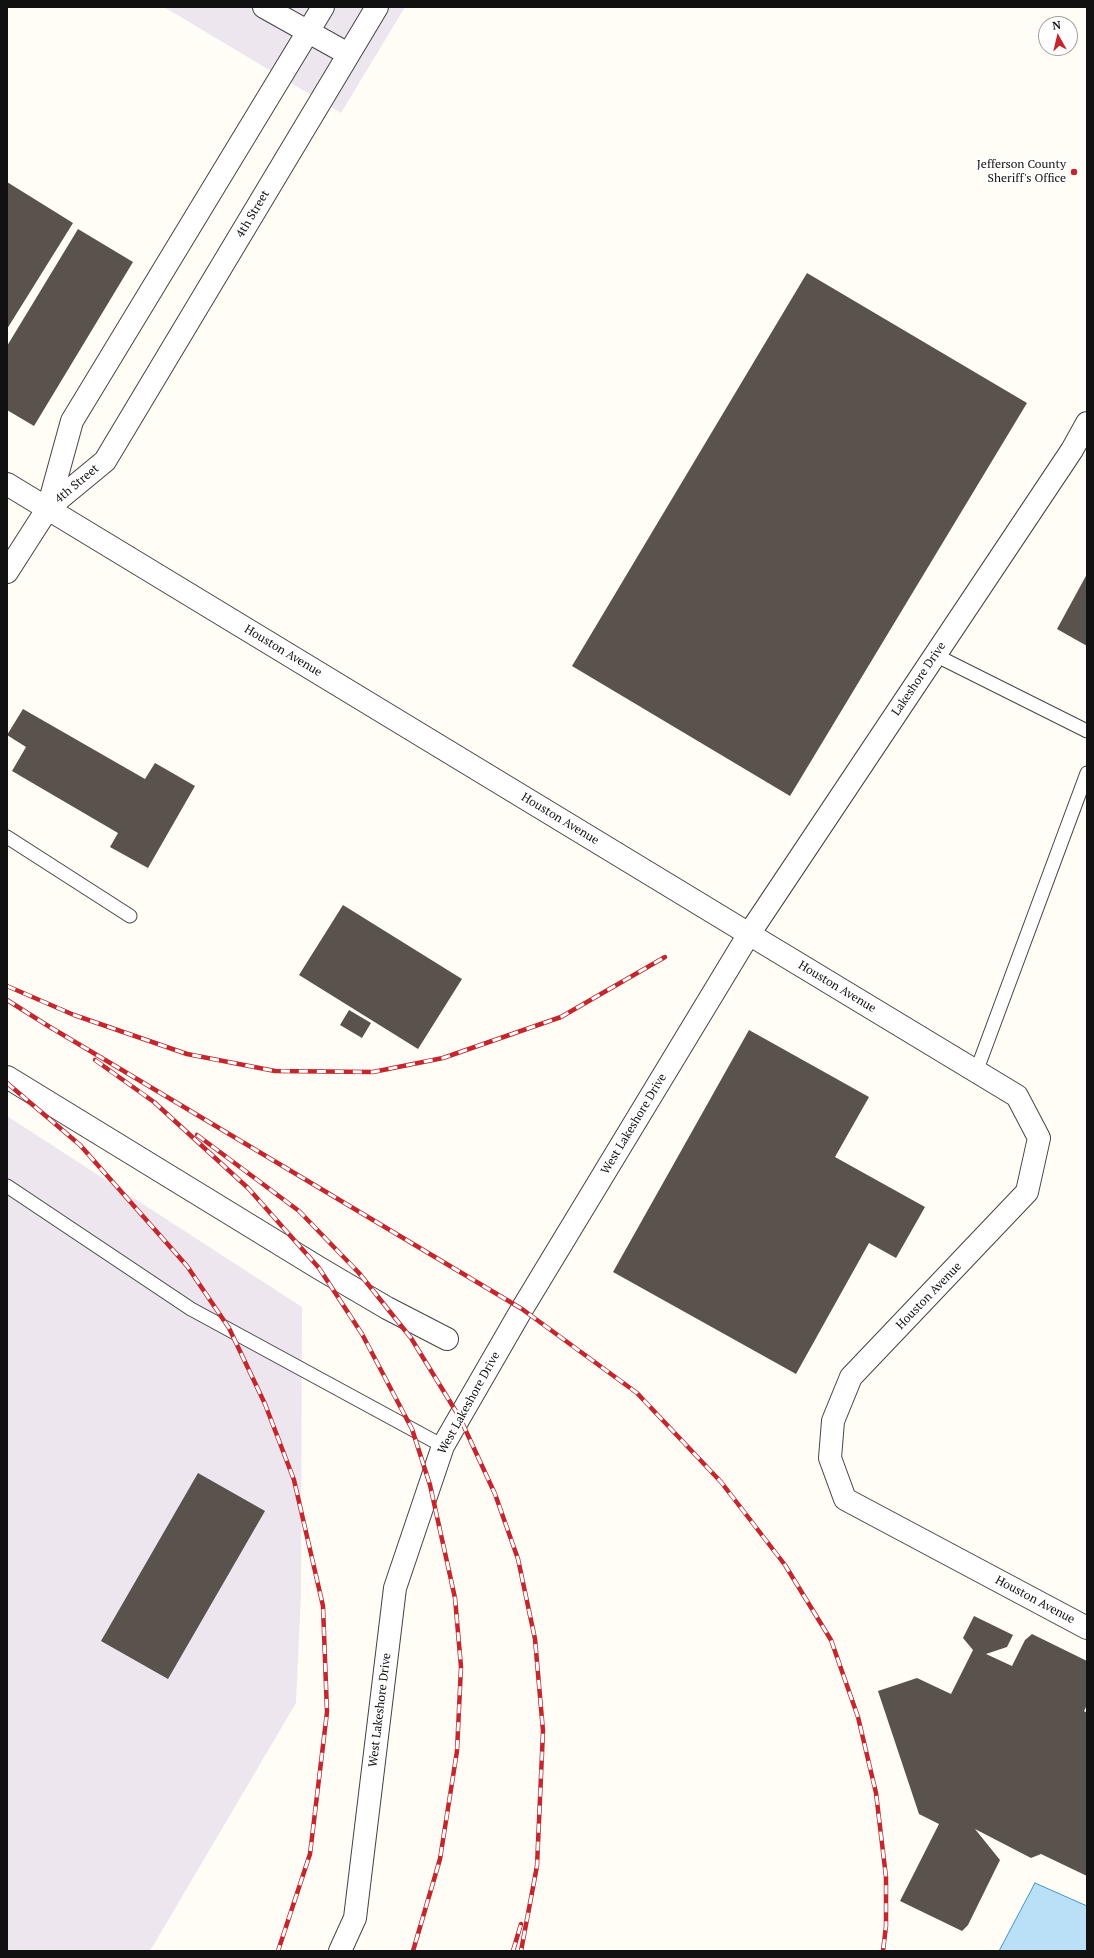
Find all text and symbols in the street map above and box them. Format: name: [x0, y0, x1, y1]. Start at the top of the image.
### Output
north arrow: [1038, 16, 1078, 56]
text: N: [1051, 18, 1062, 33]
place label: Jefferson County Sheriff's Office: [977, 158, 1066, 186]
marker: Jefferson County Sheriff's Office: [1069, 167, 1079, 177]
street label: 4th Street: [233, 188, 273, 240]
street label: 4th Street: [52, 462, 102, 506]
street label: Houston Avenue: [242, 622, 324, 680]
street label: Lakeshore Drive: [889, 639, 949, 719]
street label: Houston Avenue: [519, 790, 601, 848]
street label: Houston Avenue: [796, 958, 878, 1016]
street label: West Lakeshore Drive: [598, 1071, 670, 1177]
street label: Houston Avenue: [893, 1259, 965, 1333]
street label: West Lakeshore Drive: [435, 1349, 503, 1457]
street label: Houston Avenue: [993, 1573, 1077, 1627]
street label: West Lakeshore Drive: [366, 1652, 394, 1768]

